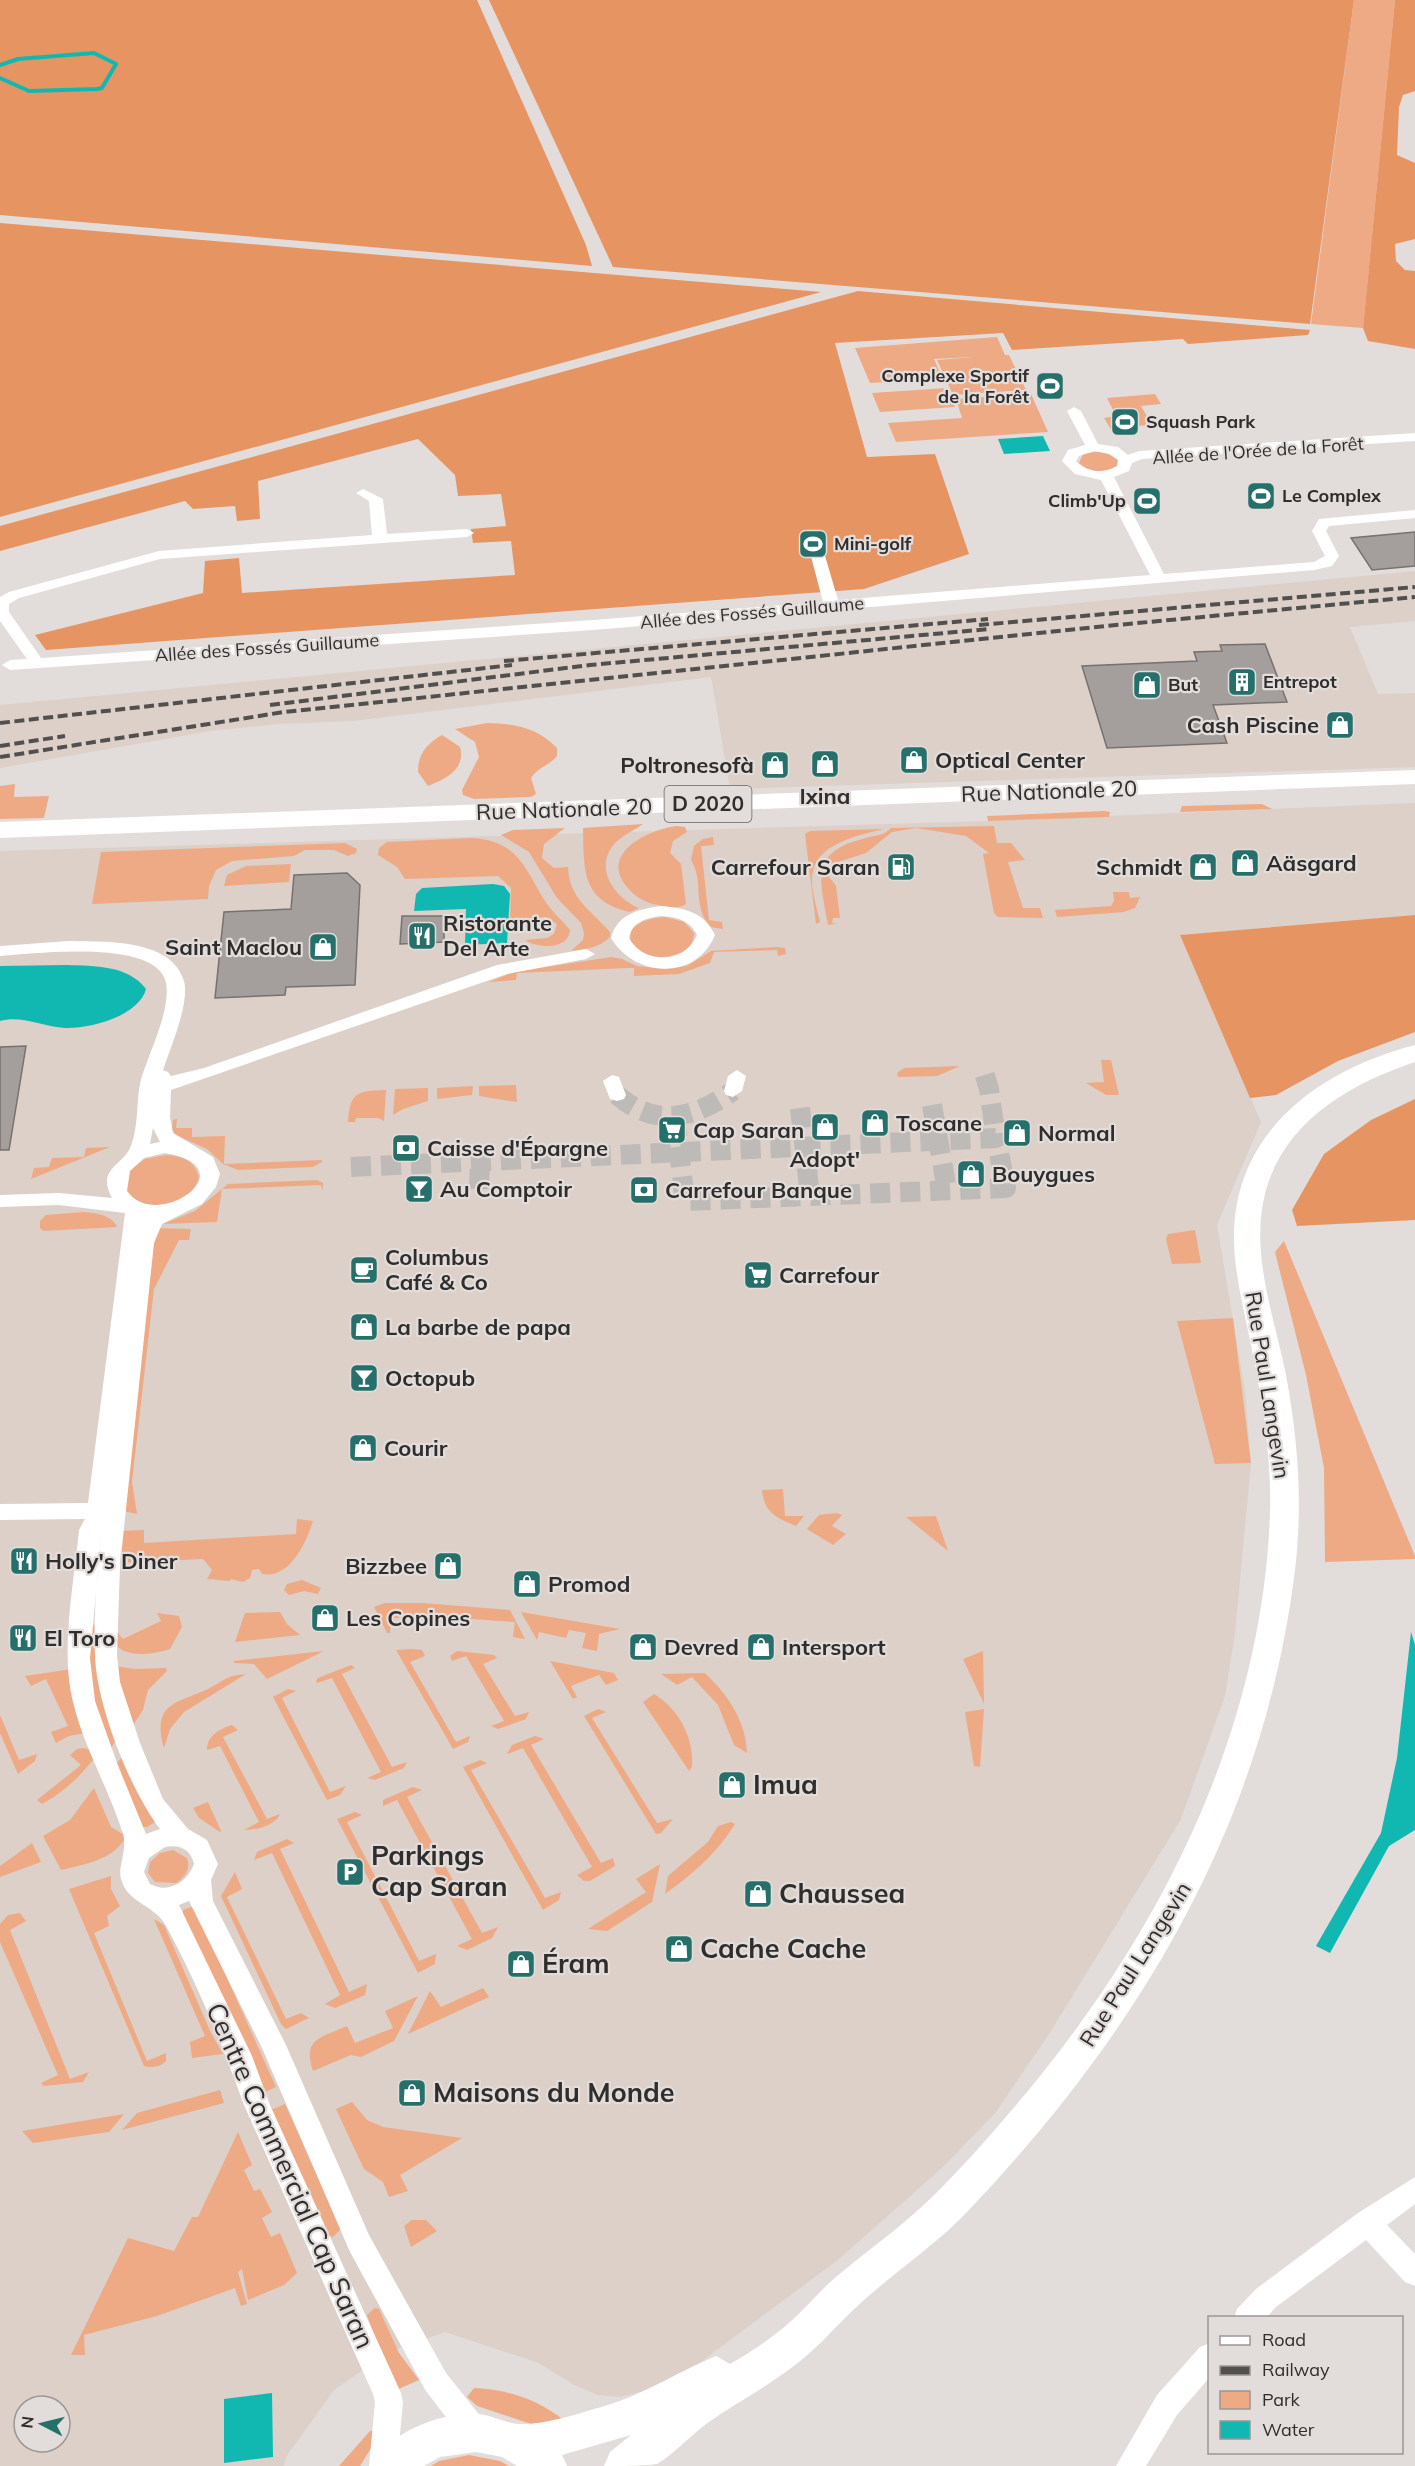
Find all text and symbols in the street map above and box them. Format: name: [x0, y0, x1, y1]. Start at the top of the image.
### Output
place label: Complexe Sportif de la Forêt: [881, 364, 1029, 408]
sports icon: Complexe Sportif de la Forêt: [1034, 370, 1066, 402]
sports icon: Squash Park: [1109, 406, 1141, 438]
place label: Squash Park: [1146, 410, 1256, 433]
street label: Allée de l'Orée de la Forêt: [1151, 432, 1364, 469]
sports icon: Le Complex: [1245, 480, 1277, 512]
place label: Le Complex: [1282, 484, 1382, 507]
sports icon: Climb'Up: [1131, 485, 1163, 517]
place label: Climb'Up: [1048, 489, 1126, 512]
sports icon: Mini-golf: [797, 528, 829, 560]
place label: Mini-golf: [834, 532, 912, 555]
street label: Allée des Fossés Guillaume: [639, 591, 865, 634]
street label: Allée des Fossés Guillaume: [154, 628, 380, 667]
building icon: Entrepot: [1226, 666, 1258, 698]
shop icon: But: [1131, 669, 1163, 701]
place label: Entrepot: [1263, 670, 1337, 693]
place label: But: [1168, 673, 1198, 696]
shop icon: Cash Piscine: [1324, 709, 1356, 741]
place label: Cash Piscine: [1187, 711, 1319, 739]
shop icon: Optical Center: [898, 744, 930, 776]
place label: Optical Center: [935, 746, 1085, 774]
shop icon: Ixina: [809, 748, 841, 780]
shop icon: Poltronesofà: [759, 749, 791, 781]
place label: Poltronesofà: [620, 751, 754, 779]
street label: Rue Nationale 20: [960, 774, 1138, 808]
place label: Ixina: [800, 782, 850, 810]
road number: D 2020: [664, 786, 752, 822]
street label: Rue Nationale 20: [475, 792, 653, 826]
shop icon: Aäsgard: [1229, 847, 1261, 879]
place label: Aäsgard: [1266, 849, 1357, 877]
fuel station icon: Carrefour Saran: [885, 851, 917, 883]
shop icon: Schmidt: [1187, 851, 1219, 883]
place label: Carrefour Saran: [711, 853, 880, 881]
place label: Schmidt: [1096, 853, 1182, 881]
place label: Ristorante Del Arte: [443, 909, 552, 962]
restaurant icon: Ristorante Del Arte: [406, 920, 438, 952]
shop icon: Saint Maclou: [307, 931, 339, 963]
place label: Saint Maclou: [165, 933, 302, 961]
shop icon: Toscane: [859, 1107, 891, 1139]
place label: Toscane: [896, 1109, 982, 1137]
shop icon: Adopt': [809, 1111, 841, 1143]
supermarket icon: Cap Saran: [656, 1114, 688, 1146]
place label: Cap Saran: [693, 1116, 804, 1144]
shop icon: Normal: [1001, 1117, 1033, 1149]
place label: Normal: [1038, 1119, 1115, 1147]
bank icon: Caisse d'Épargne: [390, 1132, 422, 1164]
place label: Caisse d'Épargne: [427, 1134, 608, 1162]
place label: Adopt': [790, 1145, 860, 1173]
shop icon: Bouygues: [955, 1158, 987, 1190]
place label: Bouygues: [992, 1160, 1095, 1188]
bar icon: Au Comptoir: [403, 1173, 435, 1205]
bank icon: Carrefour Banque: [628, 1174, 660, 1206]
place label: Au Comptoir: [440, 1175, 572, 1203]
place label: Carrefour Banque: [665, 1176, 852, 1204]
place label: Columbus Café & Co: [385, 1243, 489, 1296]
cafe icon: Columbus Café & Co: [348, 1254, 380, 1286]
supermarket icon: Carrefour: [742, 1259, 774, 1291]
place label: Carrefour: [779, 1261, 879, 1289]
street label: Rue Paul Langevin: [1239, 1289, 1297, 1481]
shop icon: La barbe de papa: [348, 1311, 380, 1343]
place label: La barbe de papa: [385, 1313, 571, 1341]
bar icon: Octopub: [348, 1362, 380, 1394]
place label: Octopub: [385, 1364, 475, 1392]
shop icon: Courir: [347, 1432, 379, 1464]
place label: Courir: [384, 1434, 448, 1462]
restaurant icon: Holly's Diner: [8, 1545, 40, 1577]
place label: Holly's Diner: [45, 1547, 178, 1575]
shop icon: Bizzbee: [432, 1550, 464, 1582]
place label: Bizzbee: [345, 1552, 427, 1580]
shop icon: Promod: [511, 1568, 543, 1600]
place label: Promod: [548, 1570, 630, 1598]
shop icon: Les Copines: [309, 1602, 341, 1634]
place label: Les Copines: [346, 1604, 470, 1632]
restaurant icon: El Toro: [7, 1622, 39, 1654]
place label: El Toro: [44, 1624, 115, 1652]
shop icon: Devred: [627, 1631, 659, 1663]
shop icon: Intersport: [745, 1631, 777, 1663]
place label: Devred: [664, 1633, 739, 1661]
place label: Intersport: [782, 1633, 886, 1661]
place label: Imua: [753, 1767, 818, 1801]
shop icon: Imua: [716, 1769, 748, 1801]
place label: Parkings Cap Saran: [371, 1838, 508, 1903]
parking icon: Parkings Cap Saran: [334, 1856, 366, 1888]
place label: Chaussea: [779, 1876, 905, 1910]
street label: Rue Paul Langevin: [1073, 1876, 1197, 2052]
shop icon: Chaussea: [742, 1878, 774, 1910]
place label: Cache Cache: [700, 1931, 866, 1965]
shop icon: Cache Cache: [663, 1933, 695, 1965]
place label: Éram: [542, 1946, 610, 1980]
shop icon: Éram: [505, 1948, 537, 1980]
street label: Centre Commercial Cap Saran: [199, 1997, 383, 2354]
place label: Maisons du Monde: [433, 2075, 675, 2109]
shop icon: Maisons du Monde: [396, 2077, 428, 2109]
legend: [1208, 2316, 1403, 2454]
text: Road: [1262, 2328, 1306, 2351]
text: Railway: [1262, 2358, 1330, 2381]
text: Park: [1262, 2388, 1301, 2411]
north arrow: [12, 2394, 72, 2454]
text: N: [16, 2415, 38, 2429]
text: Water: [1262, 2418, 1315, 2441]

